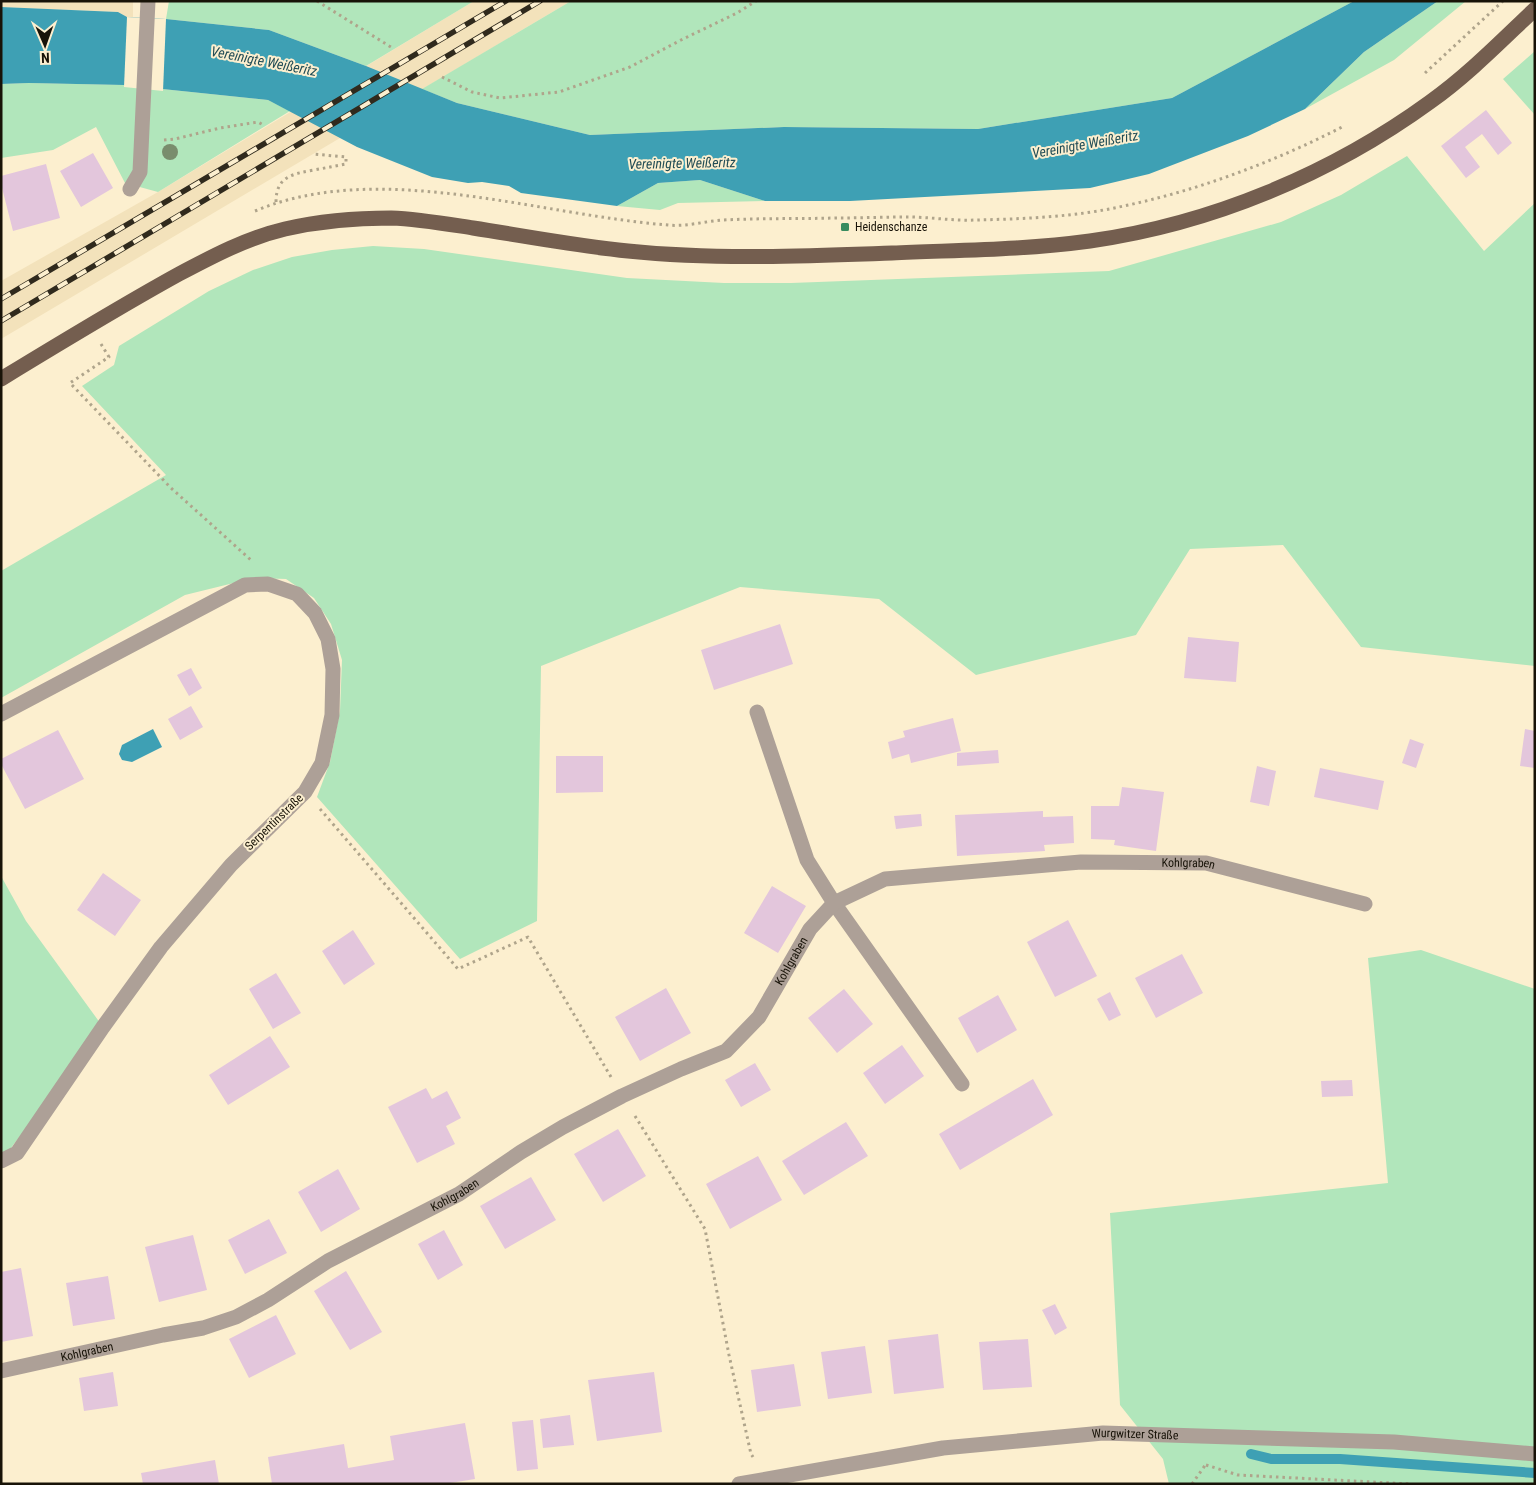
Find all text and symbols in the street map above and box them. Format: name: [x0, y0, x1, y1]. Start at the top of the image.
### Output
north arrow: [20, 20, 70, 70]
water label: Vereinigte Weißeritz: [210, 43, 318, 79]
text: N: [41, 50, 50, 66]
water label: Vereinigte Weißeritz: [1031, 127, 1139, 161]
water label: Vereinigte Weißeritz: [628, 154, 736, 172]
place label: Heidenschanze: [855, 220, 928, 234]
marker: Heidenschanze: [839, 221, 851, 233]
street label: Serpentinstraße: [242, 791, 306, 853]
street label: Kohlgraben: [1162, 856, 1217, 872]
street label: Kohlgraben: [772, 934, 811, 988]
street label: Kohlgraben: [428, 1176, 482, 1214]
street label: Kohlgraben: [59, 1339, 115, 1365]
street label: Wurgwitzer Straße: [1091, 1426, 1179, 1442]

